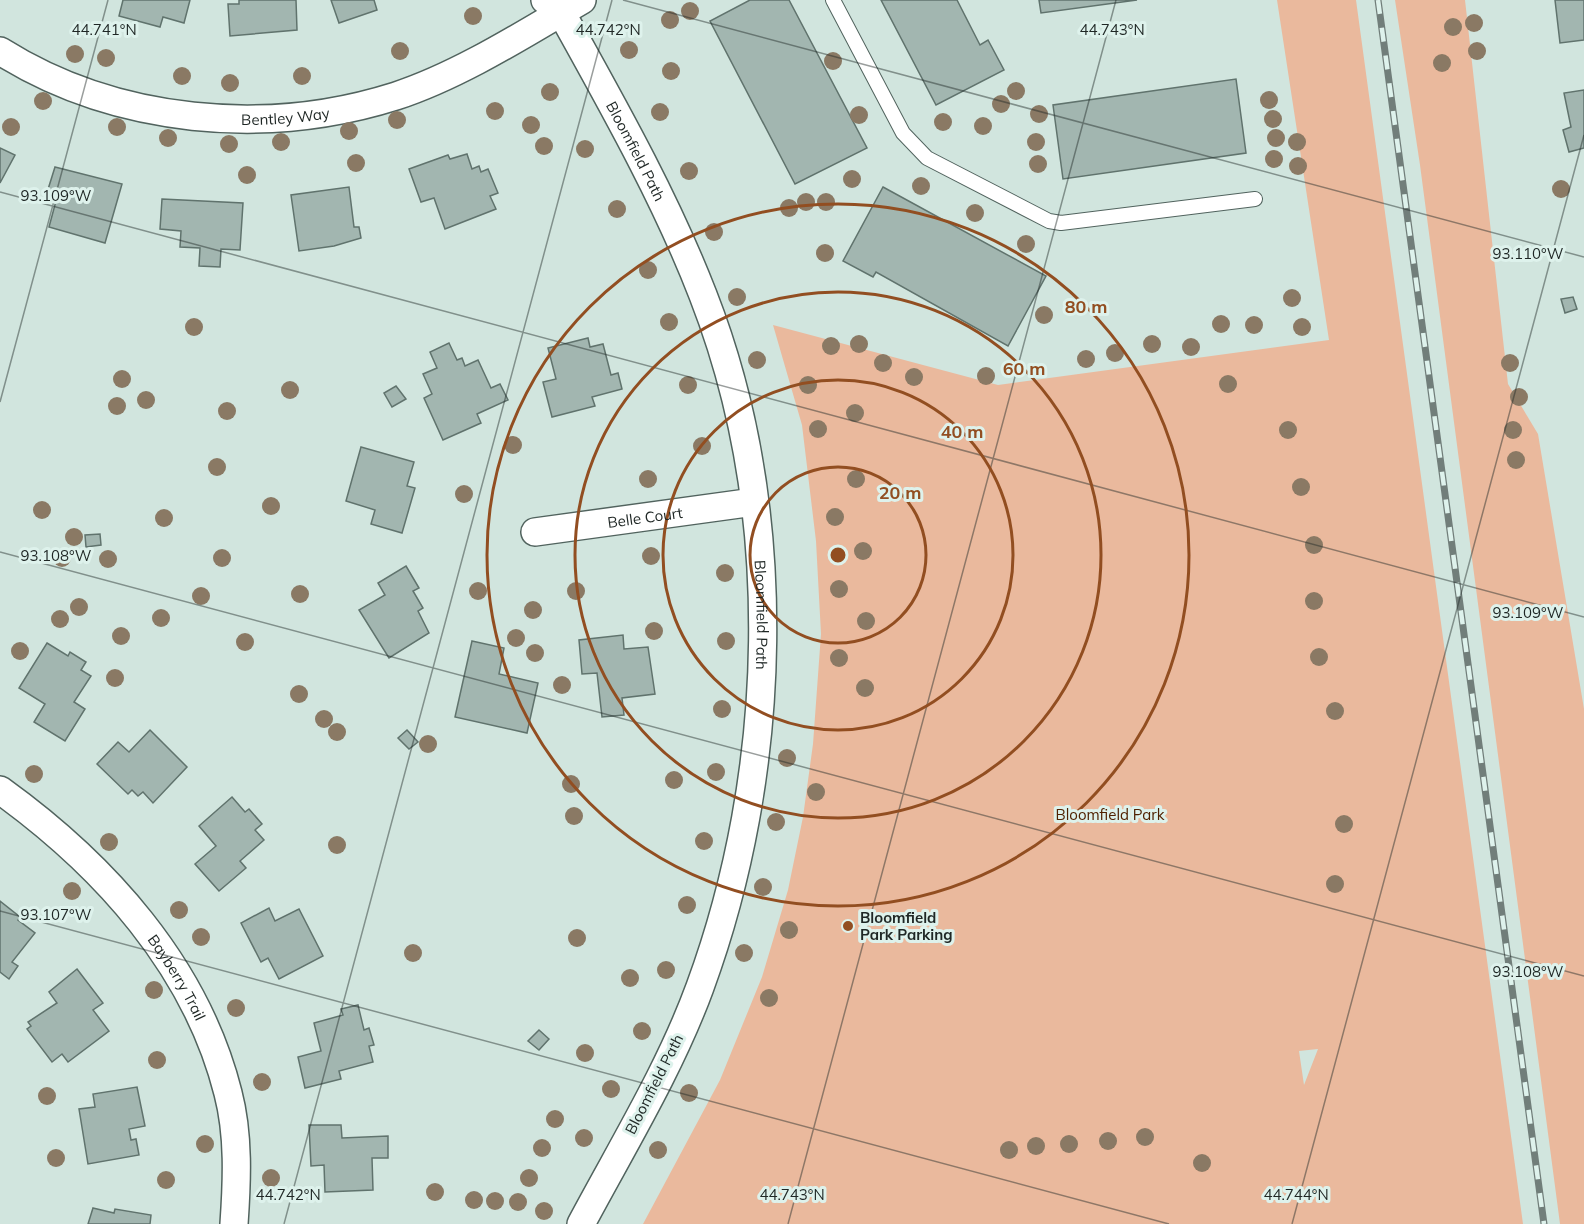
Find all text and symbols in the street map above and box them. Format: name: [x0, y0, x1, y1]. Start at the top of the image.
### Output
text: 44.741°N: [71, 20, 137, 39]
text: 44.742°N: [575, 20, 641, 39]
text: 44.743°N: [1079, 20, 1145, 39]
street label: Bloomfield Path: [602, 98, 670, 204]
street label: Bentley Way: [241, 103, 331, 129]
text: 93.109°W: [21, 186, 92, 205]
text: 93.110°W: [1493, 244, 1564, 263]
text: 80 m: [1065, 295, 1107, 318]
text: 60 m: [1003, 357, 1045, 380]
text: 40 m: [941, 420, 983, 443]
text: 20 m: [879, 481, 921, 504]
street label: Belle Court: [606, 502, 684, 531]
centre of rings: [828, 545, 848, 565]
text: 93.108°W: [21, 546, 92, 565]
street label: Bloomfield Path: [751, 559, 772, 670]
text: 93.109°W: [1493, 603, 1564, 622]
park label: Bloomfield Park: [1056, 805, 1165, 824]
text: 93.107°W: [21, 905, 92, 924]
place label: Bloomfield Park Parking: [860, 908, 953, 944]
marker: Bloomfield Park Parking: [841, 919, 855, 933]
street label: Bayberry Trail: [144, 931, 210, 1023]
text: 93.108°W: [1493, 962, 1564, 981]
street label: Bloomfield Path: [621, 1031, 687, 1137]
text: 44.742°N: [255, 1185, 321, 1204]
text: 44.743°N: [759, 1185, 825, 1204]
text: 44.744°N: [1263, 1185, 1329, 1204]

